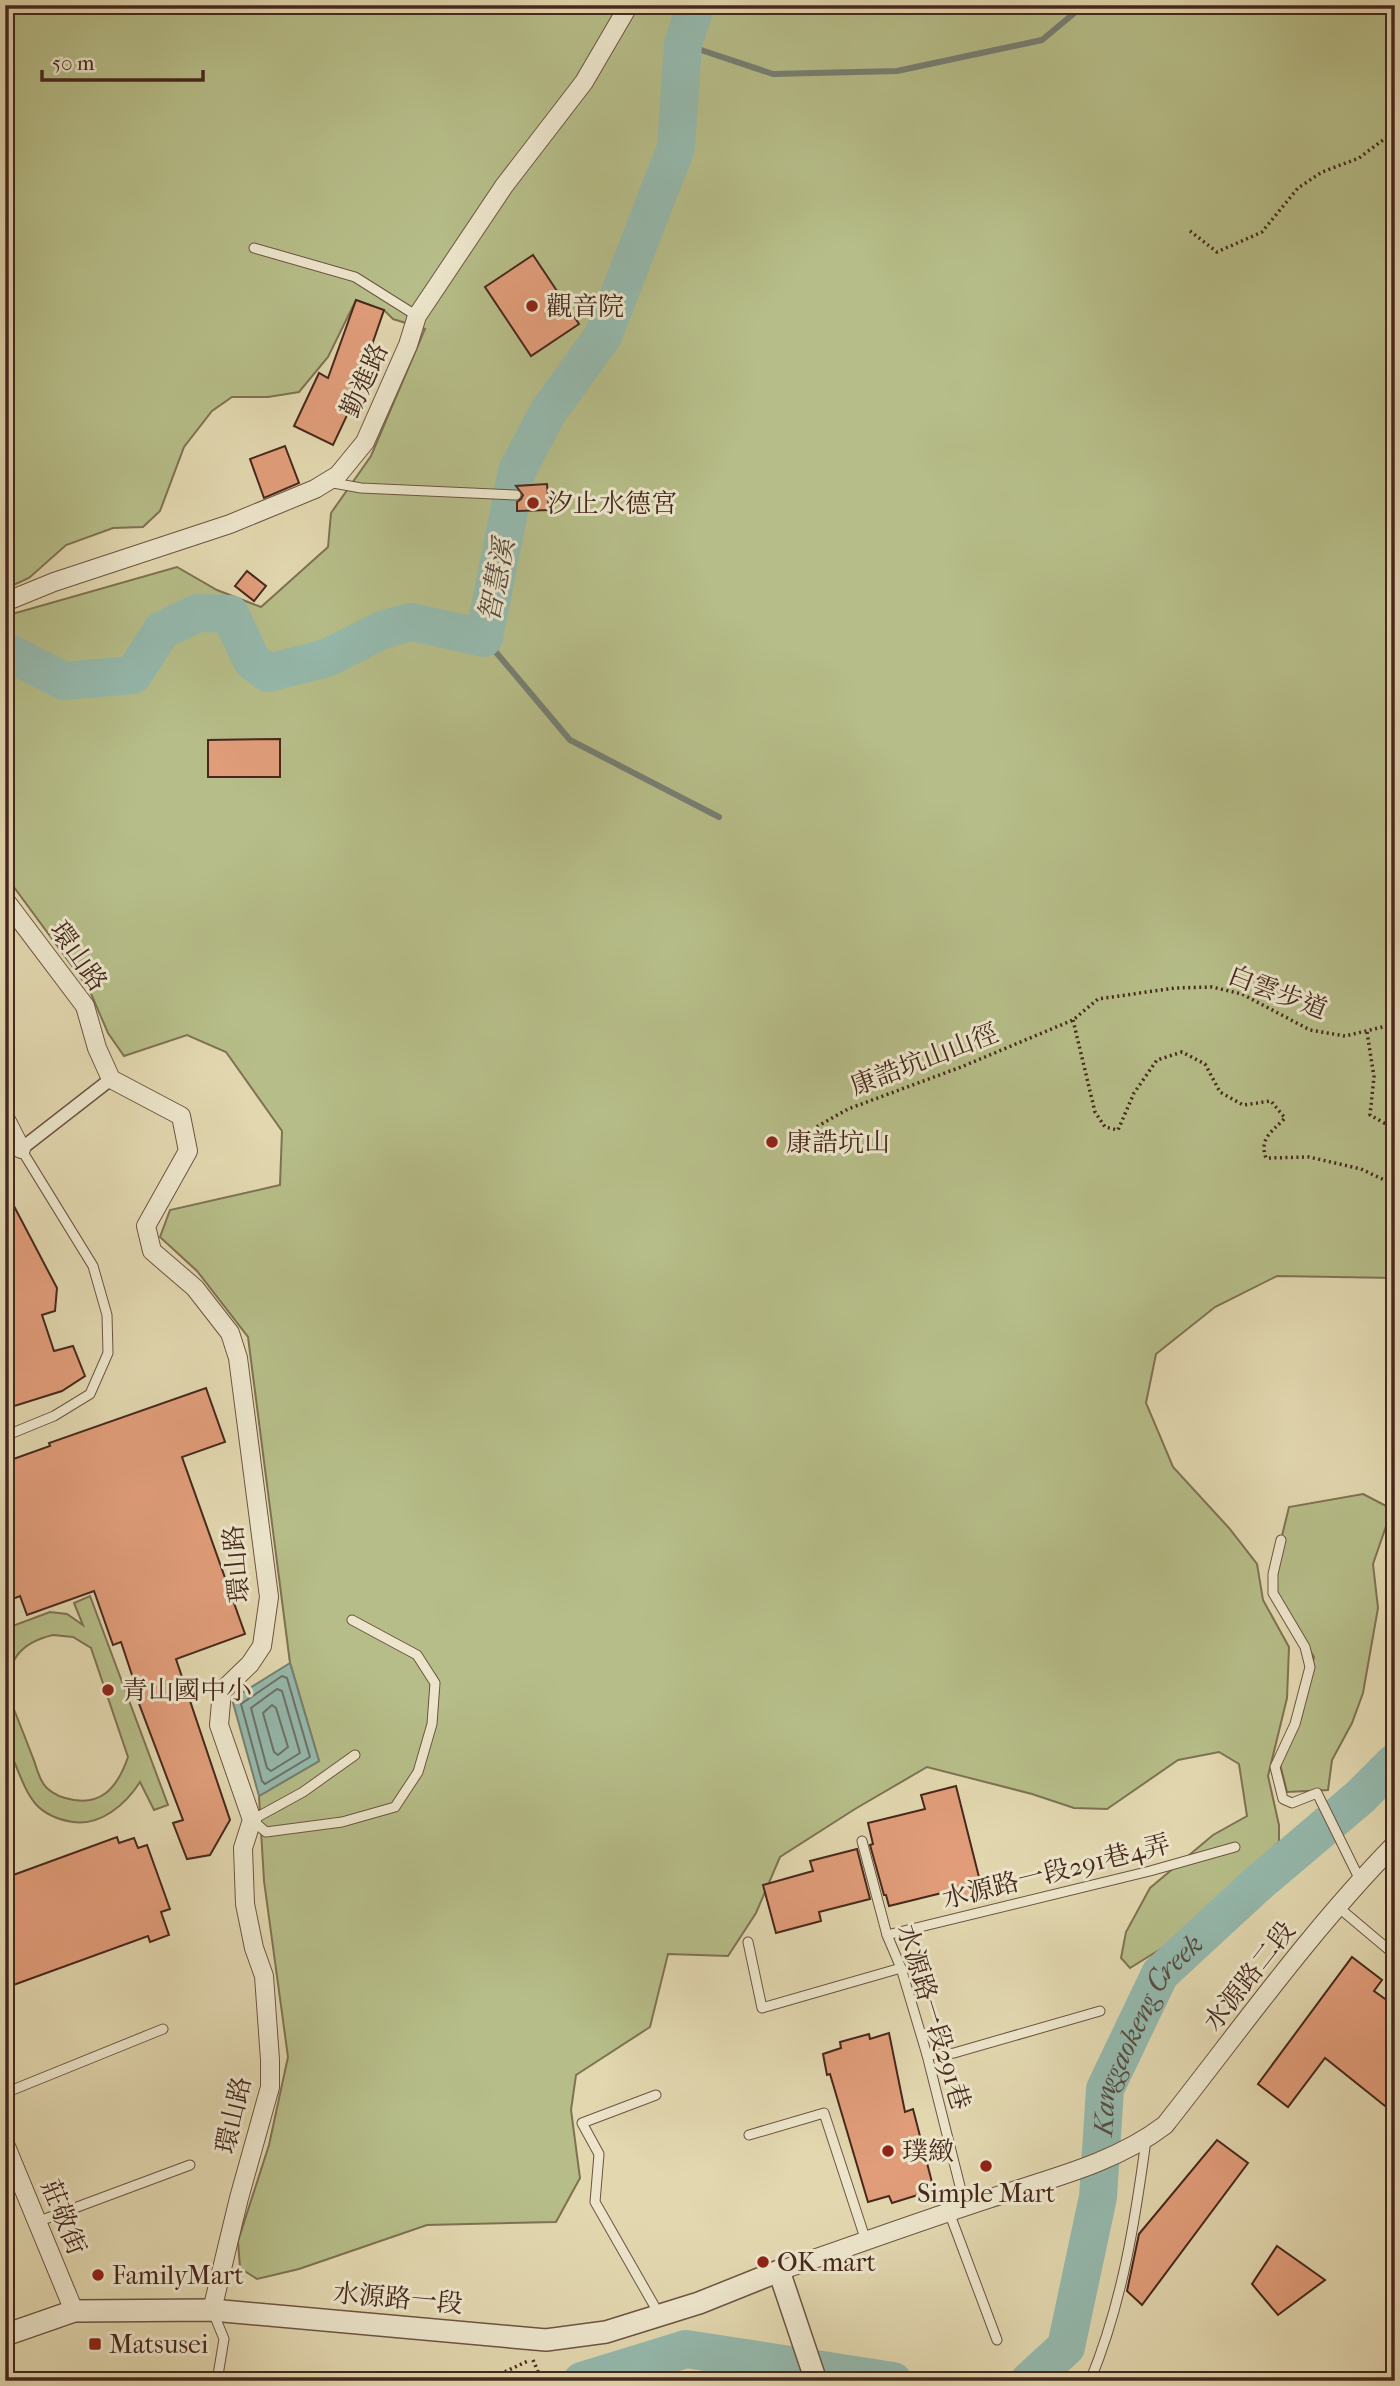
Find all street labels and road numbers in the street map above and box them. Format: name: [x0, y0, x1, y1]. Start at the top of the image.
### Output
street label: 勤進路: [334, 338, 394, 422]
street label: 環山路: [44, 915, 114, 997]
street label: 白雲步道: [1224, 959, 1332, 1026]
street label: 康誥坑山山徑: [846, 1017, 1003, 1102]
street label: 環山路: [218, 1524, 255, 1604]
street label: 水源路一段291巷4弄: [939, 1828, 1173, 1915]
street label: 水源路二段: [1197, 1916, 1302, 2037]
street label: 水源路一段291巷: [891, 1921, 976, 2114]
street label: 環山路: [210, 2074, 257, 2157]
street label: 莊敬街: [35, 2175, 93, 2259]
street label: 水源路一段: [332, 2277, 464, 2320]

